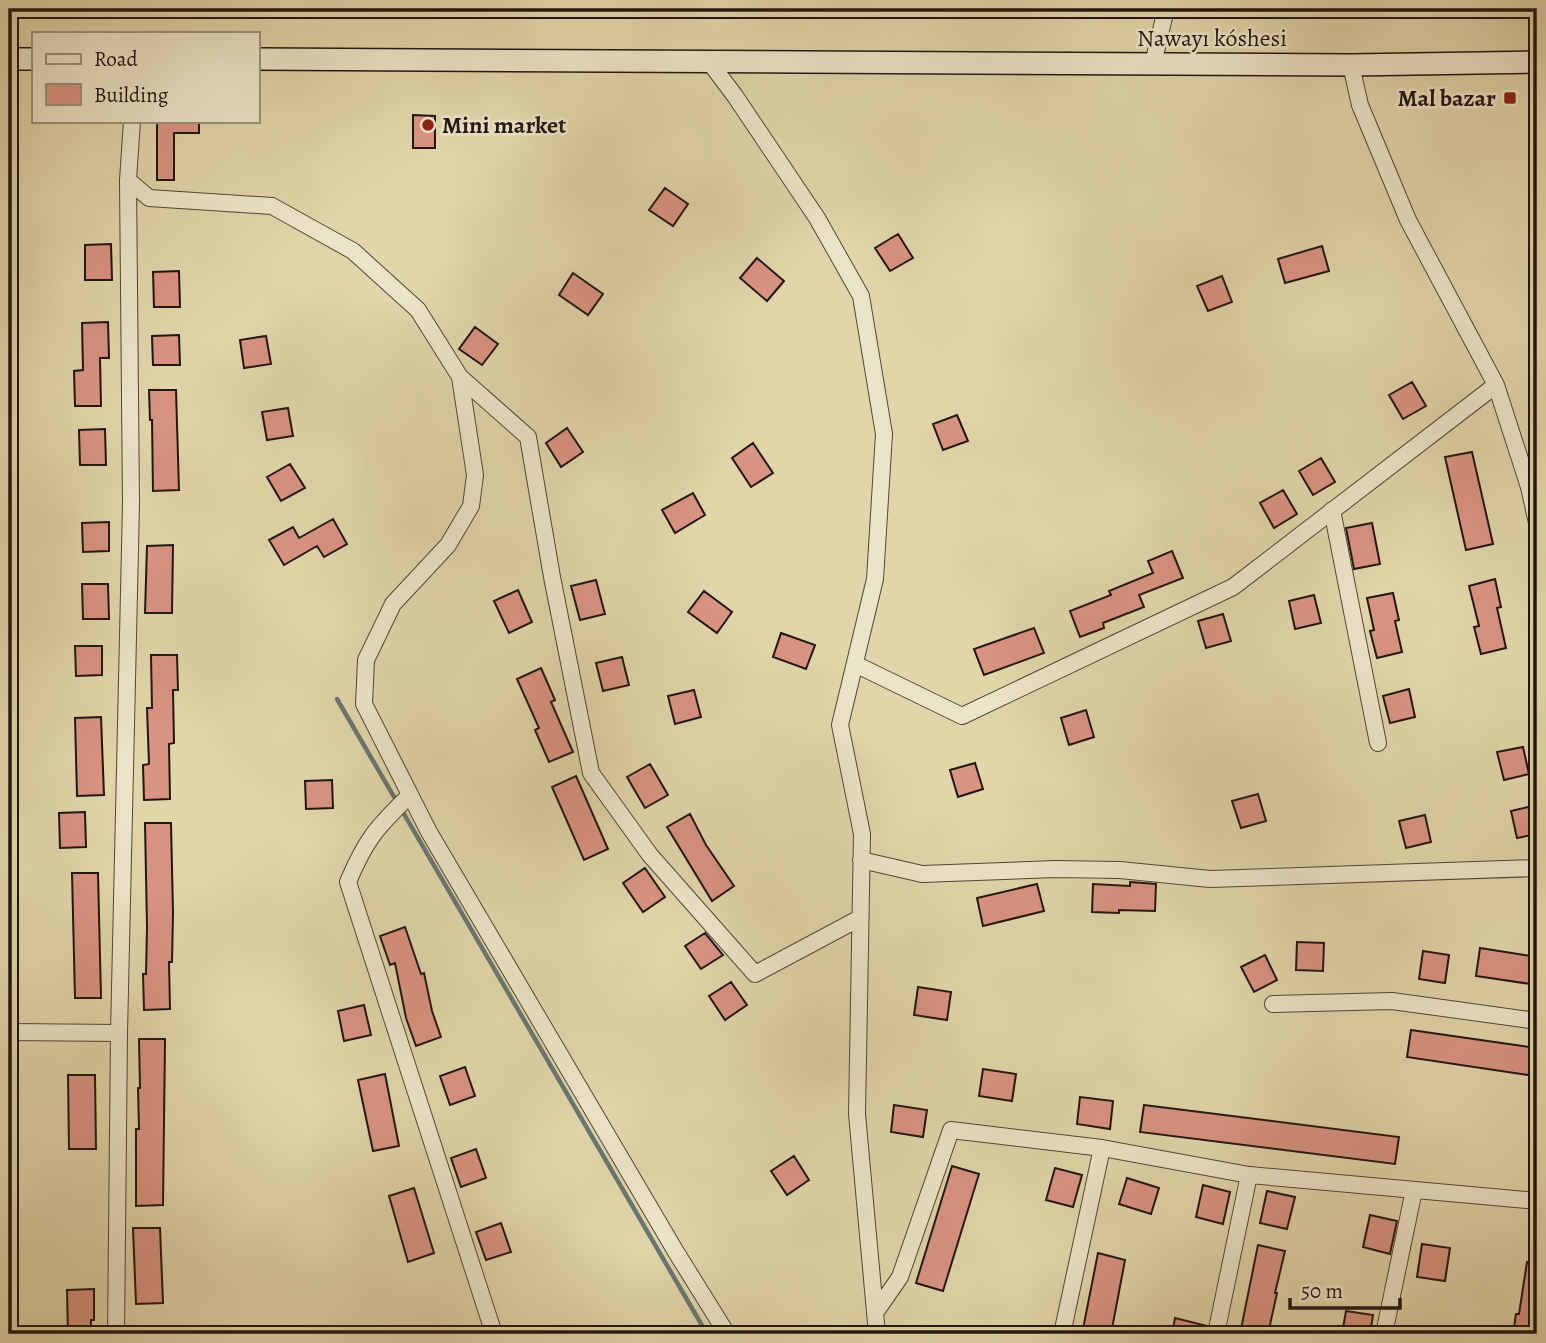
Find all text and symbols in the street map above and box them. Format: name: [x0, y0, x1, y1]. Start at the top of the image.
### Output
street label: Nawayı kóshesi: [1137, 22, 1287, 54]
legend: [32, 32, 259, 122]
text: Road: [94, 45, 138, 73]
text: Building: [94, 81, 169, 109]
place label: Mal bazar: [1398, 82, 1496, 114]
marker: Mal bazar: [1502, 90, 1518, 106]
place label: Mini market: [442, 109, 566, 141]
marker: Mini market: [420, 117, 436, 133]
scale bar: [1290, 1266, 1401, 1310]
text: 50 m: [1301, 1277, 1343, 1305]

